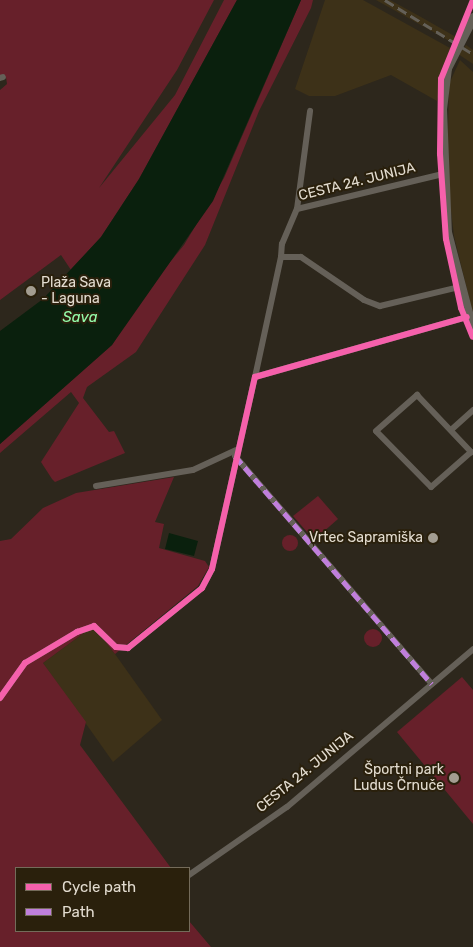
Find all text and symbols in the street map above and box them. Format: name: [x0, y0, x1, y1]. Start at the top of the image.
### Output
street label: CESTA 24. JUNIJA: [297, 159, 417, 205]
place label: Plaža Sava - Laguna: [41, 275, 111, 308]
marker: Plaža Sava - Laguna: [25, 285, 37, 297]
water label: Sava: [62, 309, 98, 327]
place label: Vrtec Sapramiška: [309, 530, 423, 546]
marker: Vrtec Sapramiška: [427, 532, 439, 544]
street label: CESTA 24. JUNIJA: [253, 728, 357, 816]
place label: Športni park Ludus Črnuče: [353, 762, 444, 794]
marker: Športni park Ludus Črnuče: [448, 772, 460, 784]
legend: [15, 867, 190, 932]
text: Cycle path: [62, 878, 136, 896]
text: Path: [62, 903, 95, 921]

